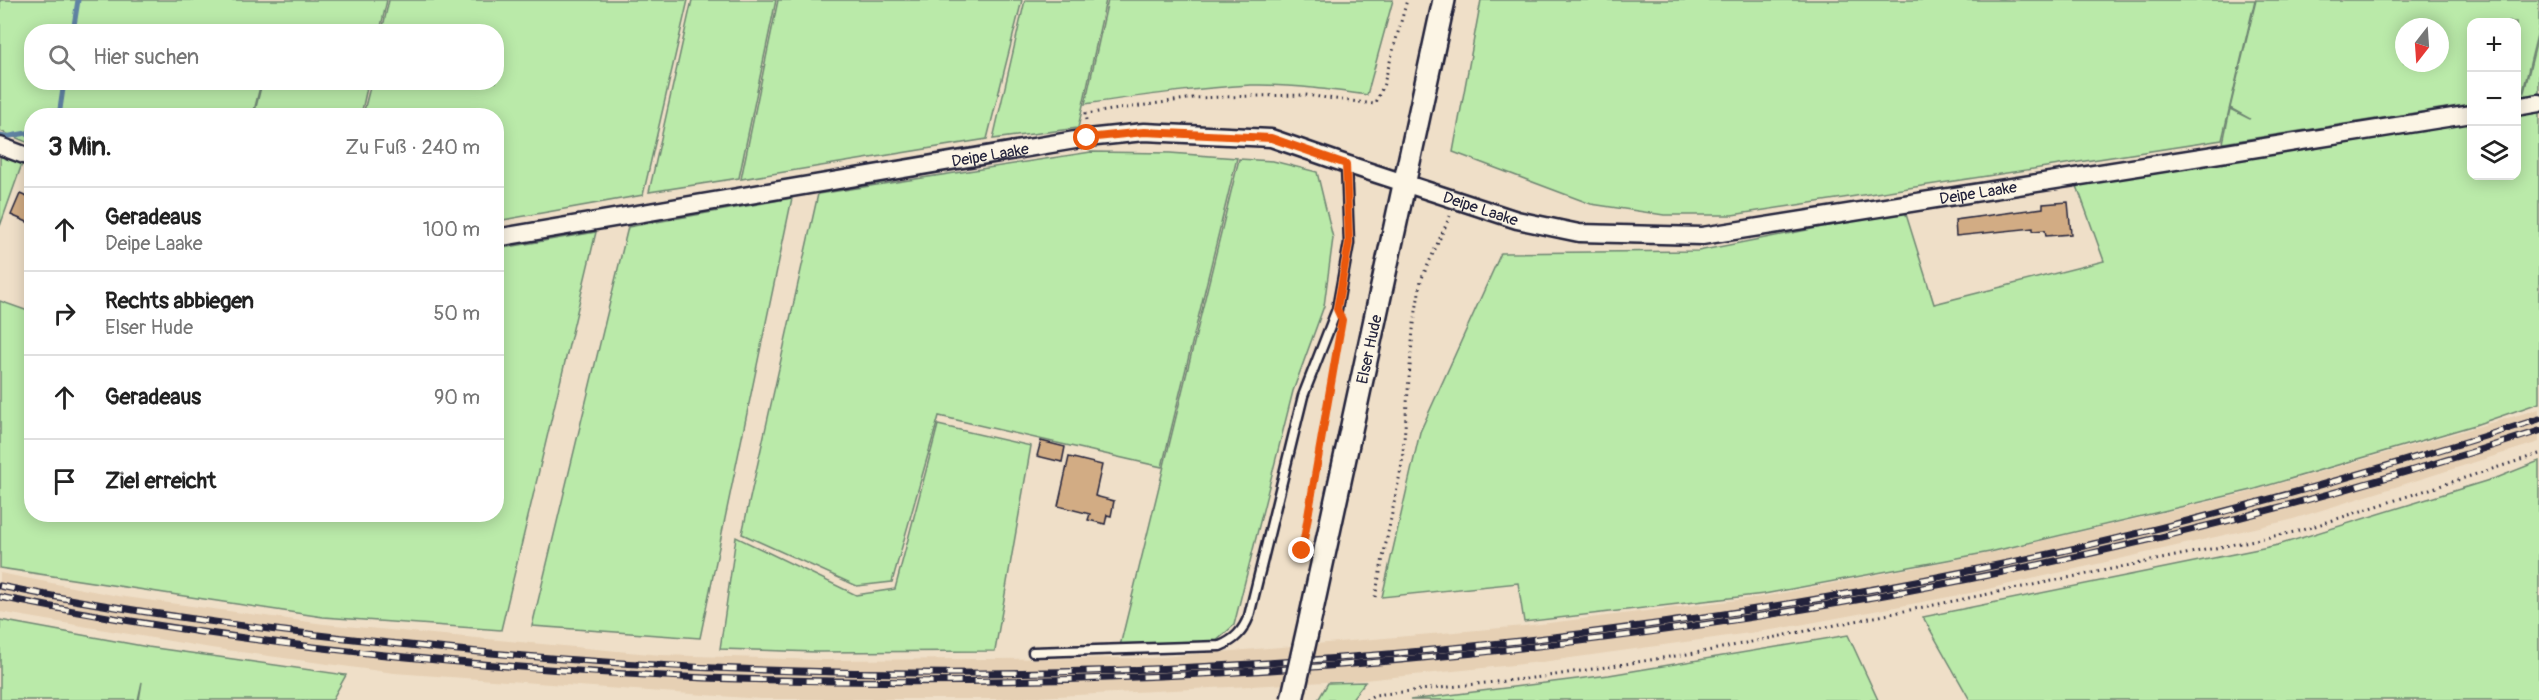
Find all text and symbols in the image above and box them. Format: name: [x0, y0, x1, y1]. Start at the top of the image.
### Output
north arrow: [2395, 18, 2449, 72]
map controls: [2467, 18, 2521, 180]
button: +: [2467, 18, 2521, 72]
search box: [24, 24, 504, 90]
icon: search: [45, 41, 78, 74]
text: Hier suchen: [93, 43, 199, 71]
button: −: [2467, 72, 2521, 126]
route start: [1073, 124, 1099, 150]
button: layers: [2467, 126, 2521, 180]
text: 3 Min.: [48, 131, 112, 163]
text: Zu Fuß · 240 m: [345, 135, 480, 160]
street label: Deipe Laake: [950, 139, 1030, 172]
street label: Deipe Laake: [1938, 177, 2018, 209]
street label: Deipe Laake: [1440, 187, 1521, 231]
text: Geradeaus: [105, 203, 201, 231]
icon: ahead: [48, 213, 81, 246]
text: 100 m: [423, 217, 480, 242]
text: Deipe Laake: [105, 231, 203, 256]
text: Rechts abbiegen: [105, 287, 254, 315]
icon: right: [48, 297, 81, 330]
text: 50 m: [433, 301, 480, 326]
street label: Elser Hude: [1352, 313, 1387, 386]
text: Elser Hude: [105, 315, 193, 340]
icon: ahead: [48, 381, 81, 414]
text: Geradeaus: [105, 383, 201, 411]
text: 90 m: [434, 385, 480, 410]
icon: arrive: [48, 465, 81, 498]
text: Ziel erreicht: [105, 467, 216, 495]
route end: [1288, 537, 1314, 563]

